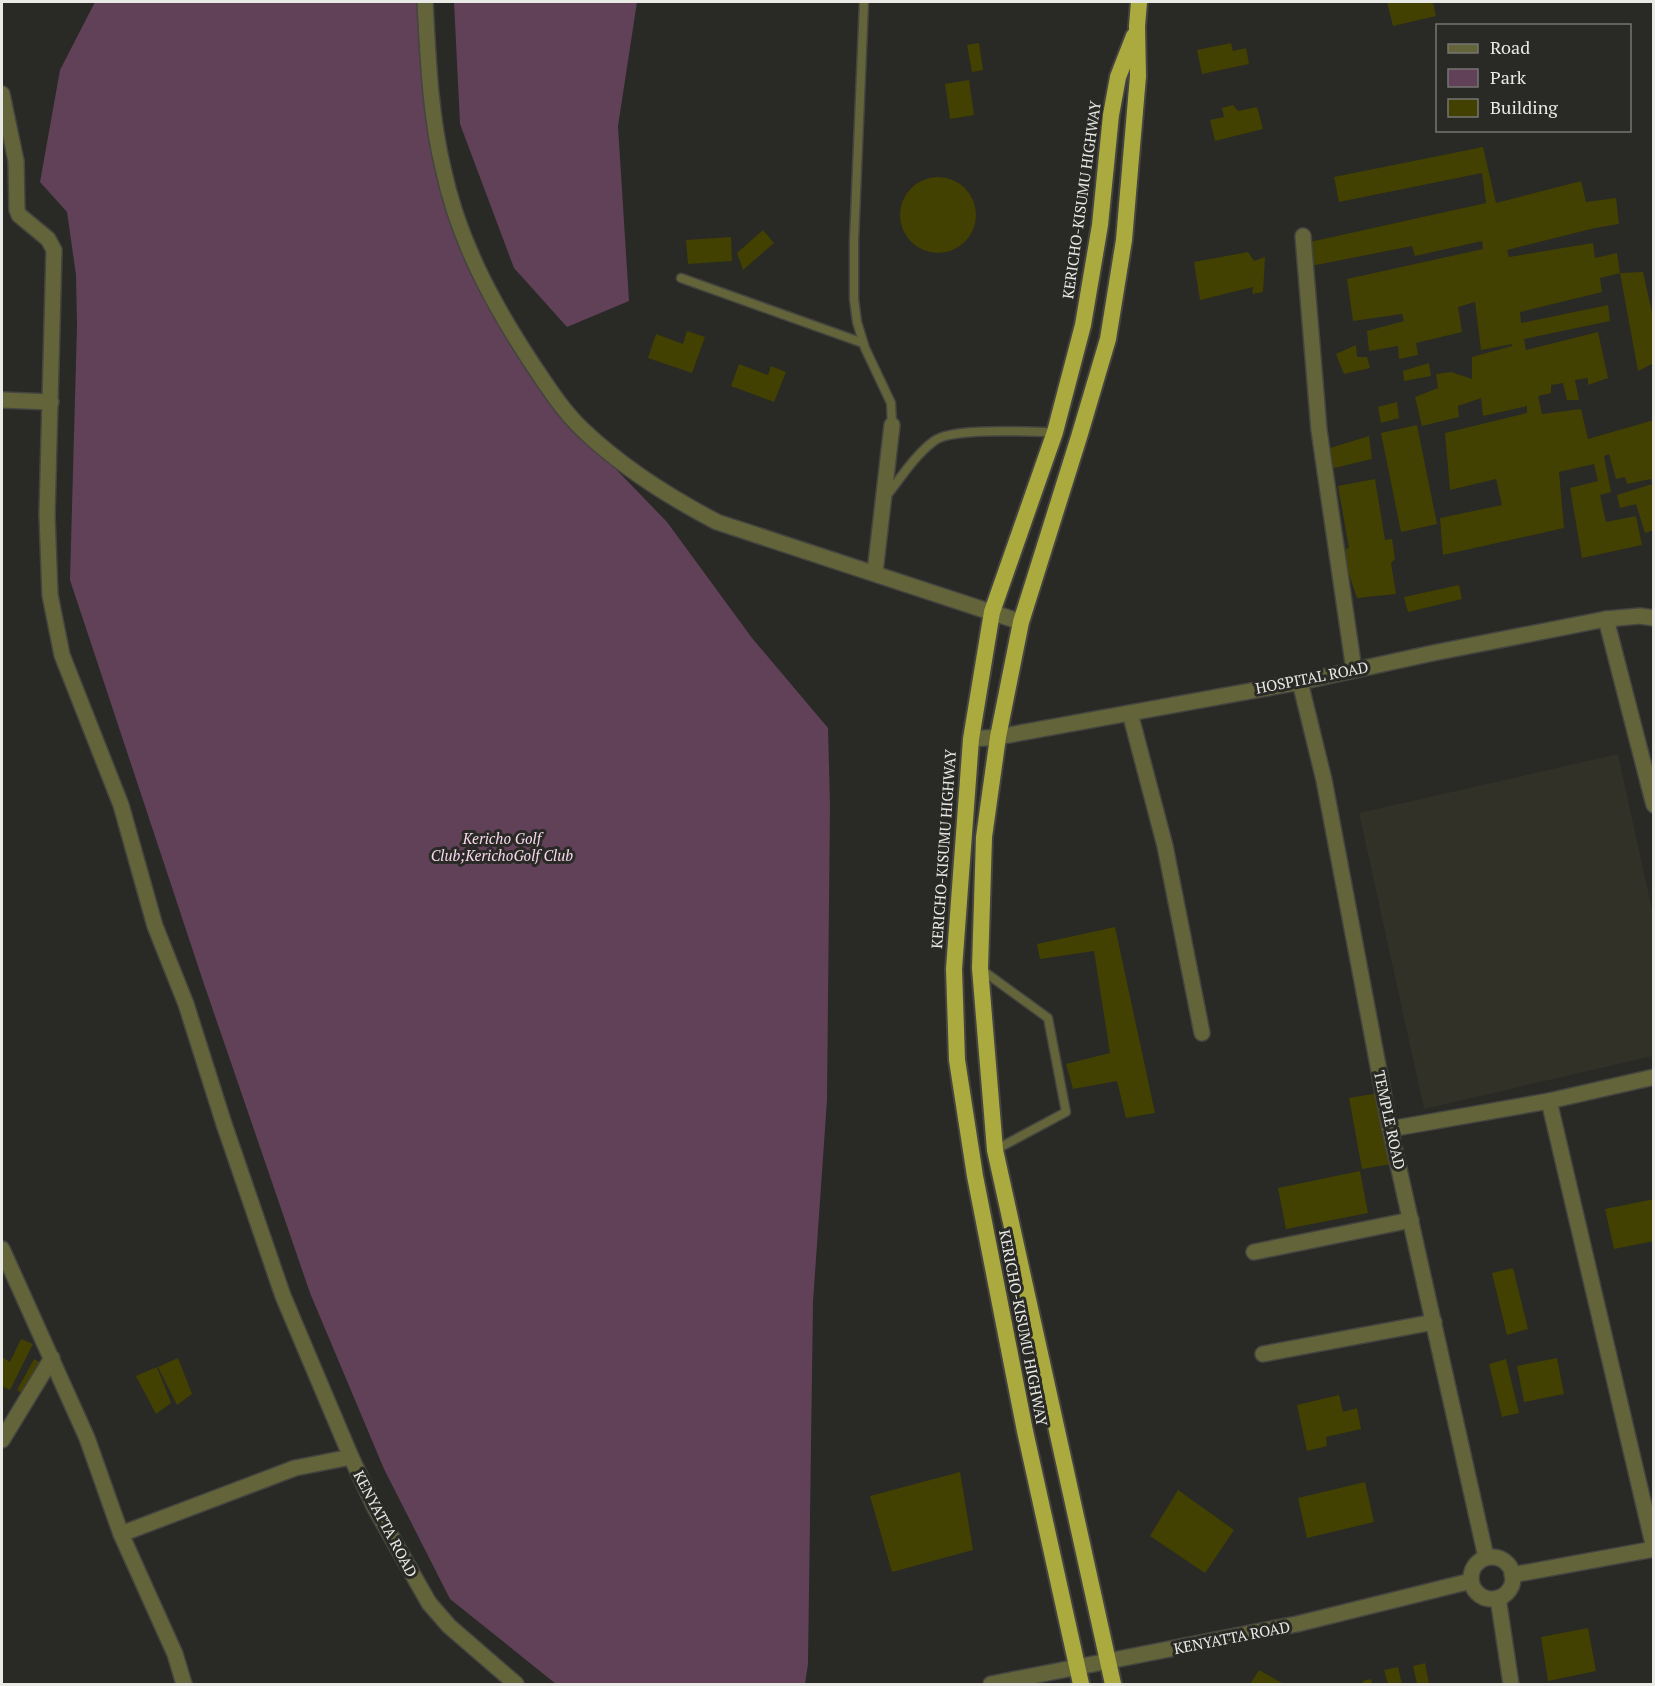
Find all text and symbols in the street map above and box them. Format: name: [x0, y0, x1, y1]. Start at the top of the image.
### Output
legend: [1436, 24, 1631, 132]
text: Road: [1490, 35, 1530, 59]
text: Park: [1490, 65, 1527, 89]
text: Building: [1490, 95, 1558, 119]
street label: KERICHO-KISUMU HIGHWAY: [1057, 99, 1105, 300]
street label: HOSPITAL ROAD: [1254, 656, 1370, 698]
street label: KERICHO-KISUMU HIGHWAY: [926, 748, 960, 949]
park label: Kericho Golf Club;KerichoGolf Club: [431, 828, 573, 865]
street label: TEMPLE ROAD: [1370, 1068, 1410, 1171]
street label: KERICHO-KISUMU HIGHWAY: [995, 1228, 1053, 1428]
street label: KENYATTA ROAD: [349, 1467, 422, 1580]
street label: KENYATTA ROAD: [1172, 1616, 1292, 1658]

